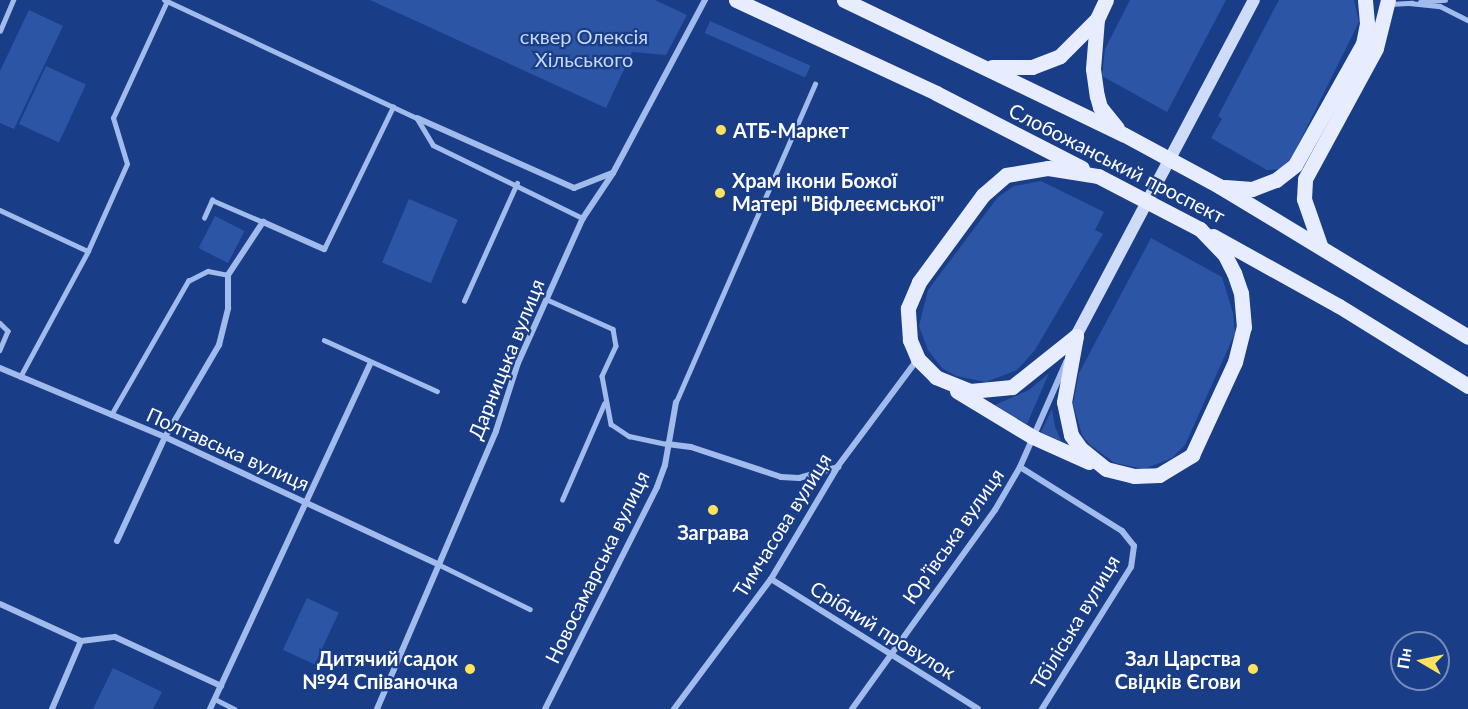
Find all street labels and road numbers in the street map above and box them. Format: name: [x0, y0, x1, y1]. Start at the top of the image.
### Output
street label: Слобожанський проспект: [1005, 98, 1229, 228]
street label: Дарницька вулиця: [463, 275, 549, 443]
street label: Полтавська вулиця: [143, 402, 313, 496]
street label: Тимчасова вулиця: [728, 449, 836, 601]
street label: Юрʼївська вулиця: [897, 464, 1009, 608]
street label: Новосамарська вулиця: [540, 467, 654, 667]
street label: Тбіліська вулиця: [1026, 551, 1124, 693]
street label: Срібний провулок: [806, 576, 960, 684]

